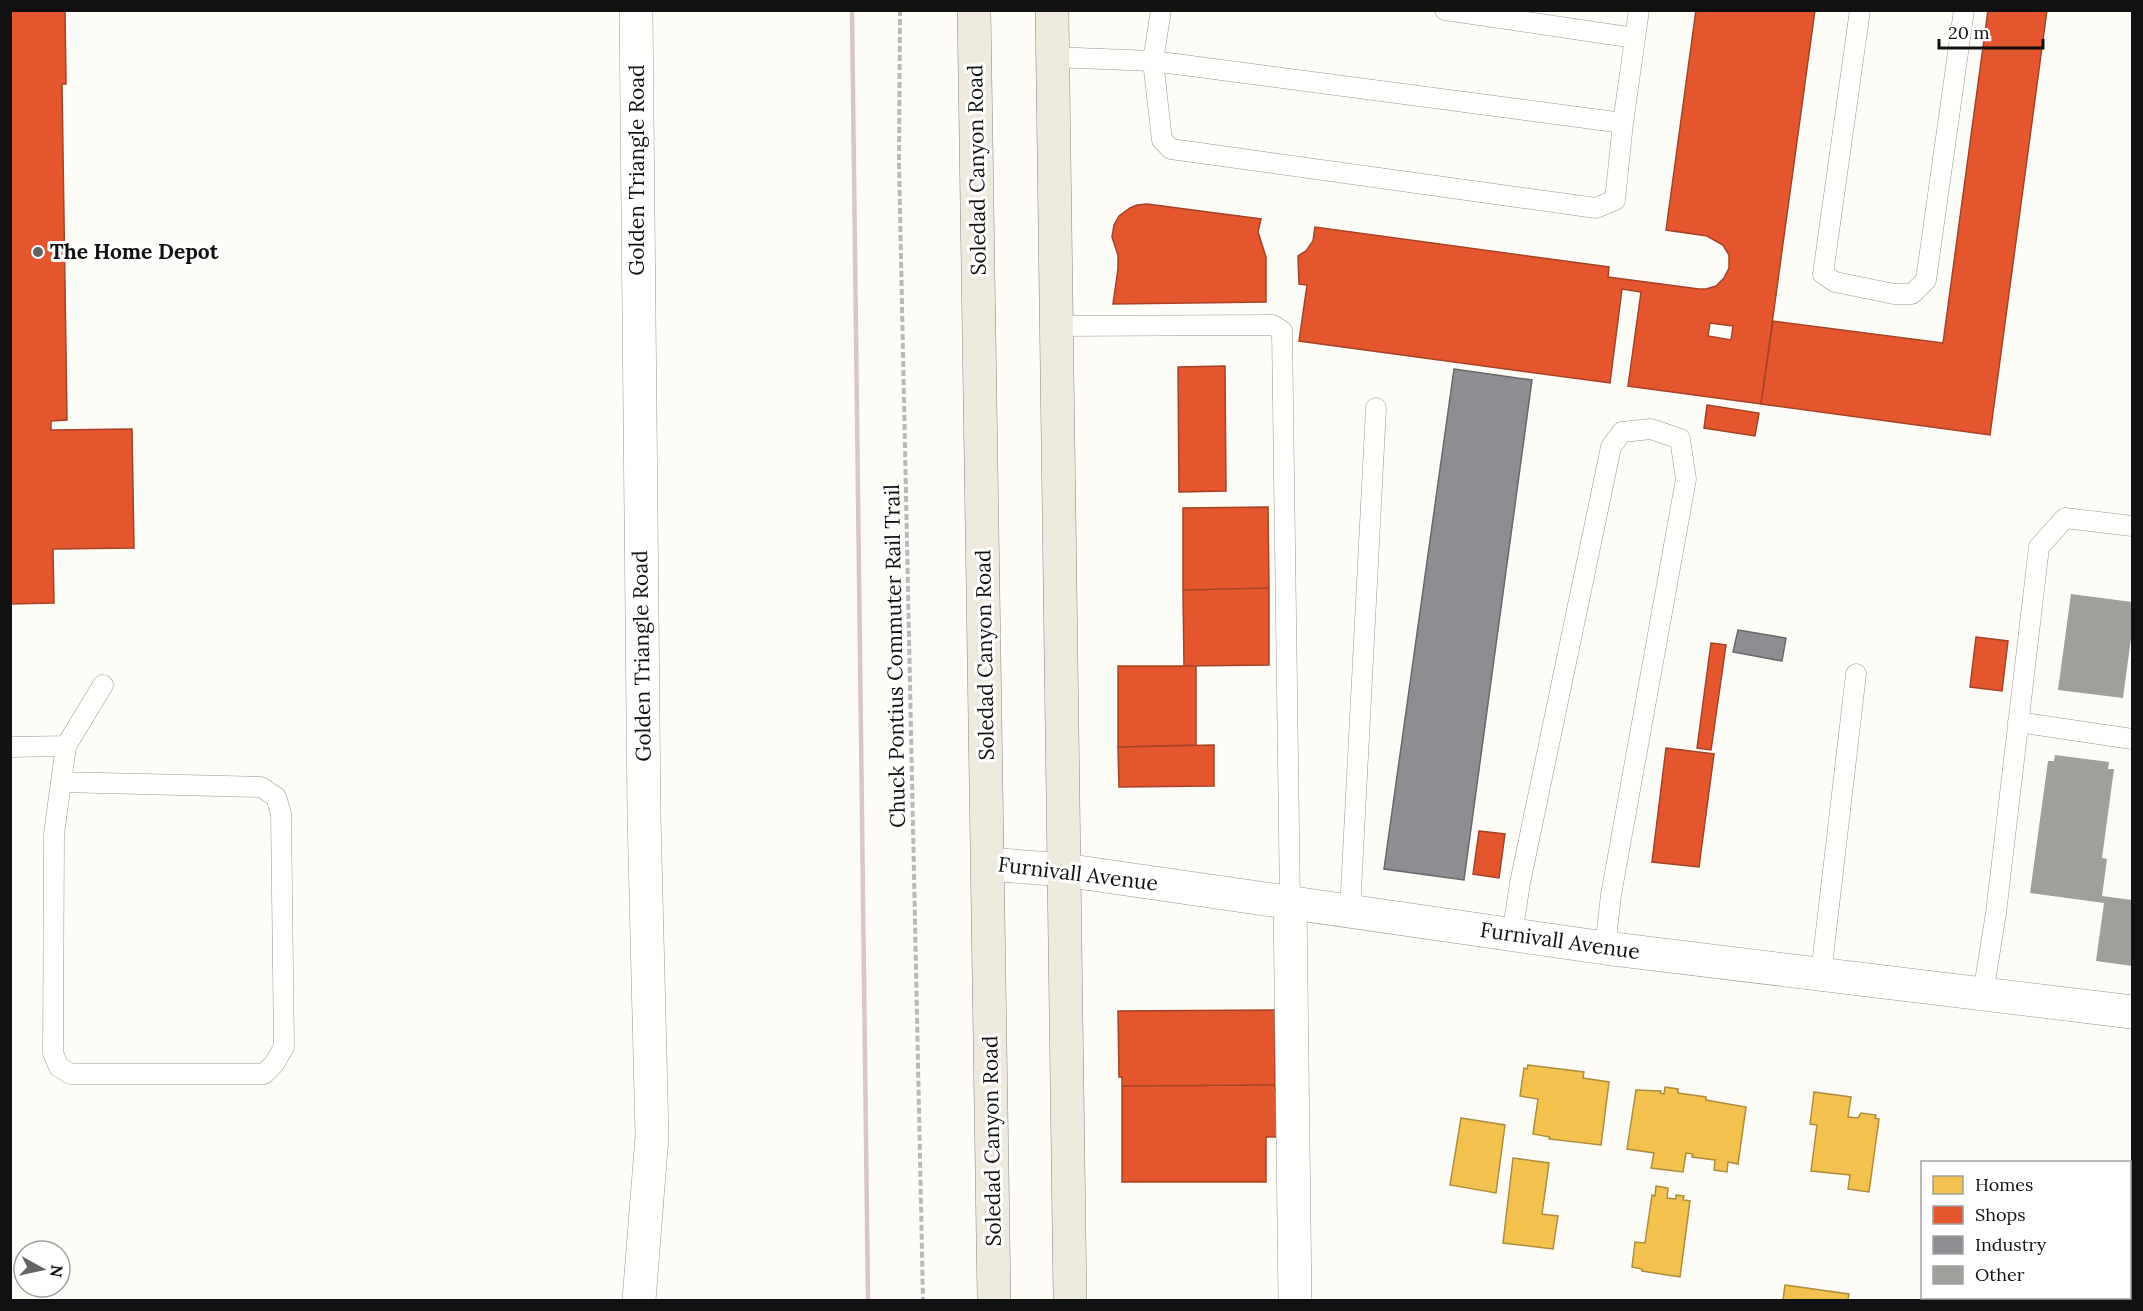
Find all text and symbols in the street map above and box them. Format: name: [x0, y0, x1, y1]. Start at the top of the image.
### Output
scale bar: [1939, 12, 2042, 50]
text: 20 m: [1948, 21, 1990, 44]
street label: Golden Triangle Road: [623, 64, 650, 276]
street label: Soledad Canyon Road: [961, 64, 992, 276]
place label: The Home Depot: [50, 238, 219, 265]
marker: The Home Depot: [31, 245, 45, 259]
street label: Chuck Pontius Commuter Rail Trail: [878, 484, 911, 828]
street label: Soledad Canyon Road: [969, 549, 1000, 761]
street label: Golden Triangle Road: [626, 550, 657, 762]
street label: Furnivall Avenue: [997, 850, 1160, 897]
street label: Furnivall Avenue: [1478, 916, 1642, 965]
street label: Soledad Canyon Road: [976, 1035, 1007, 1247]
legend: [1921, 1161, 2131, 1299]
text: Homes: [1975, 1173, 2033, 1196]
text: Shops: [1975, 1203, 2026, 1226]
text: Industry: [1975, 1233, 2047, 1256]
north arrow: [12, 1239, 72, 1299]
text: Other: [1975, 1263, 2025, 1286]
text: N: [46, 1264, 68, 1279]

